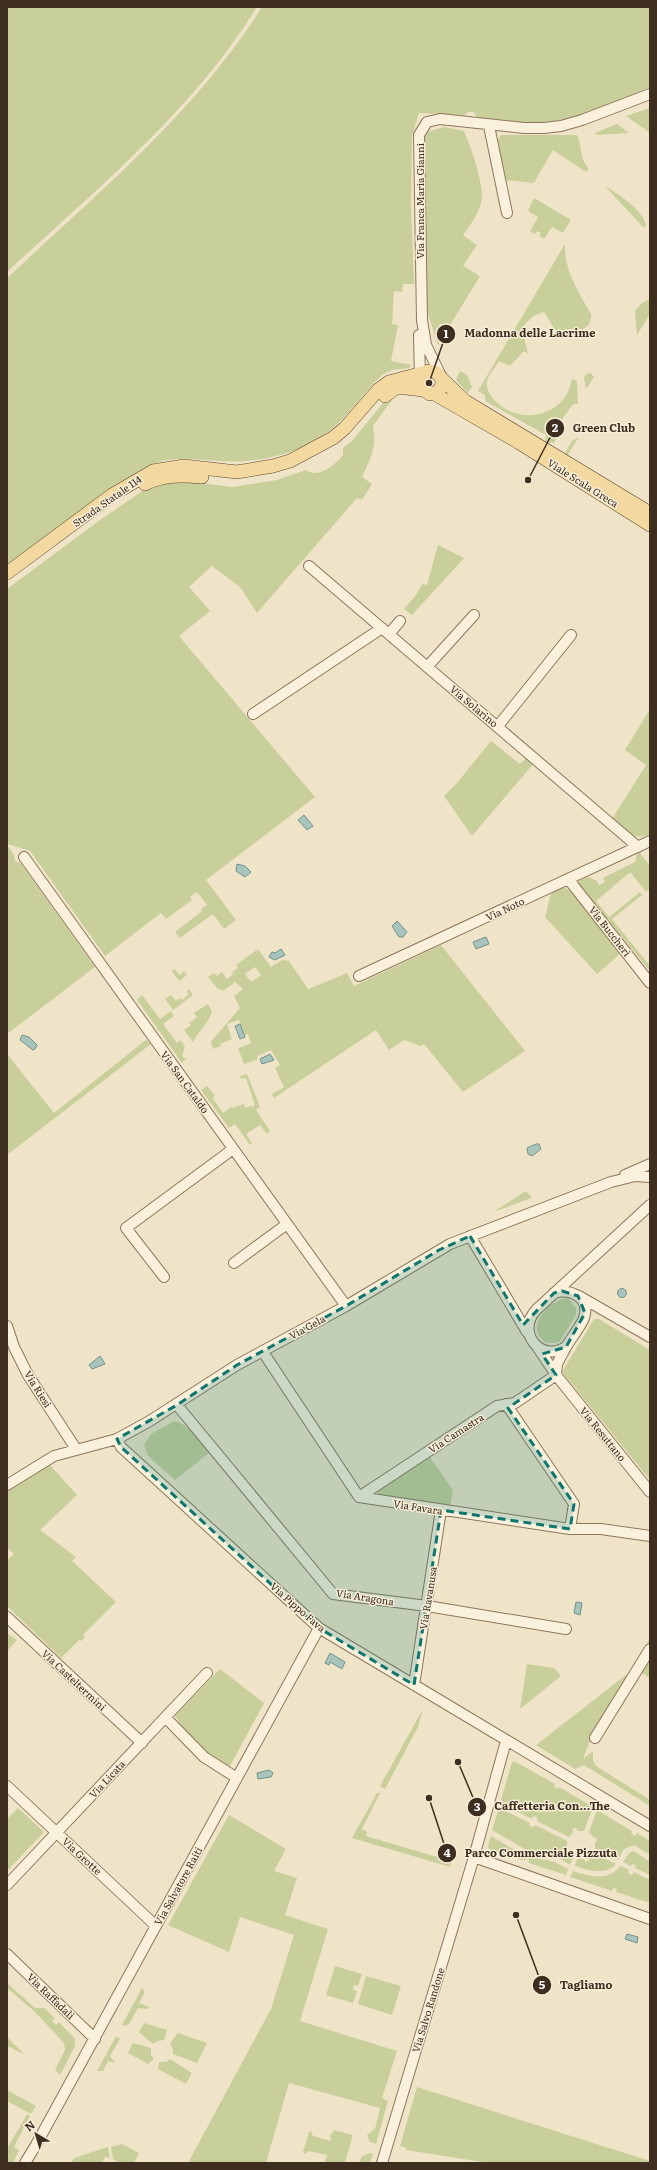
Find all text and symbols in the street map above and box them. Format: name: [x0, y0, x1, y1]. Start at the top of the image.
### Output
street label: Via Franca Maria Gianni: [412, 142, 427, 259]
callout: Madonna delle Lacrime: [436, 322, 603, 345]
text: 1: [444, 324, 449, 342]
text: Madonna delle Lacrime: [465, 324, 595, 340]
callout: Green Club: [545, 416, 644, 439]
text: 2: [552, 418, 559, 436]
text: Green Club: [573, 419, 635, 435]
street label: Viale Scala Greca: [545, 455, 622, 511]
street label: Strada Statale 114: [69, 471, 145, 530]
street label: Via Solarino: [447, 681, 502, 730]
street label: Via Noto: [483, 893, 527, 924]
street label: Via Buccheri: [586, 902, 635, 960]
street label: Via San Cataldo: [158, 1047, 213, 1116]
street label: Via Gela: [286, 1310, 328, 1343]
street label: Via Riesi: [21, 1367, 56, 1411]
street label: Via Resuttano: [577, 1403, 630, 1464]
street label: Via Camastra: [425, 1409, 487, 1456]
street label: Via Favara: [392, 1495, 444, 1518]
street label: Via Ravanusa: [415, 1565, 440, 1631]
street label: Via Pippo Fava: [267, 1578, 330, 1635]
street label: Via Aragona: [335, 1585, 396, 1609]
street label: Via Casteltermini: [39, 1646, 111, 1714]
street label: Via Licata: [85, 1756, 129, 1801]
callout: Caffetteria Con...The: [467, 1795, 618, 1818]
text: 3: [474, 1797, 481, 1815]
text: Caffetteria Con...The: [494, 1797, 610, 1813]
street label: Via Grotte: [59, 1833, 105, 1878]
callout: Parco Commerciale Pizzuta: [437, 1842, 625, 1865]
street label: Via Salvatore Raiti: [150, 1843, 206, 1928]
text: 4: [443, 1843, 451, 1861]
text: Parco Commerciale Pizzuta: [465, 1844, 618, 1860]
street label: Via Salvo Randone: [407, 1965, 448, 2054]
street label: Via Raffadali: [24, 1969, 79, 2023]
callout: Tagliamo: [532, 1974, 620, 1997]
text: 5: [539, 1975, 546, 1993]
text: Tagliamo: [560, 1976, 612, 1992]
north arrow: [16, 2114, 56, 2154]
text: N: [21, 2116, 38, 2134]

